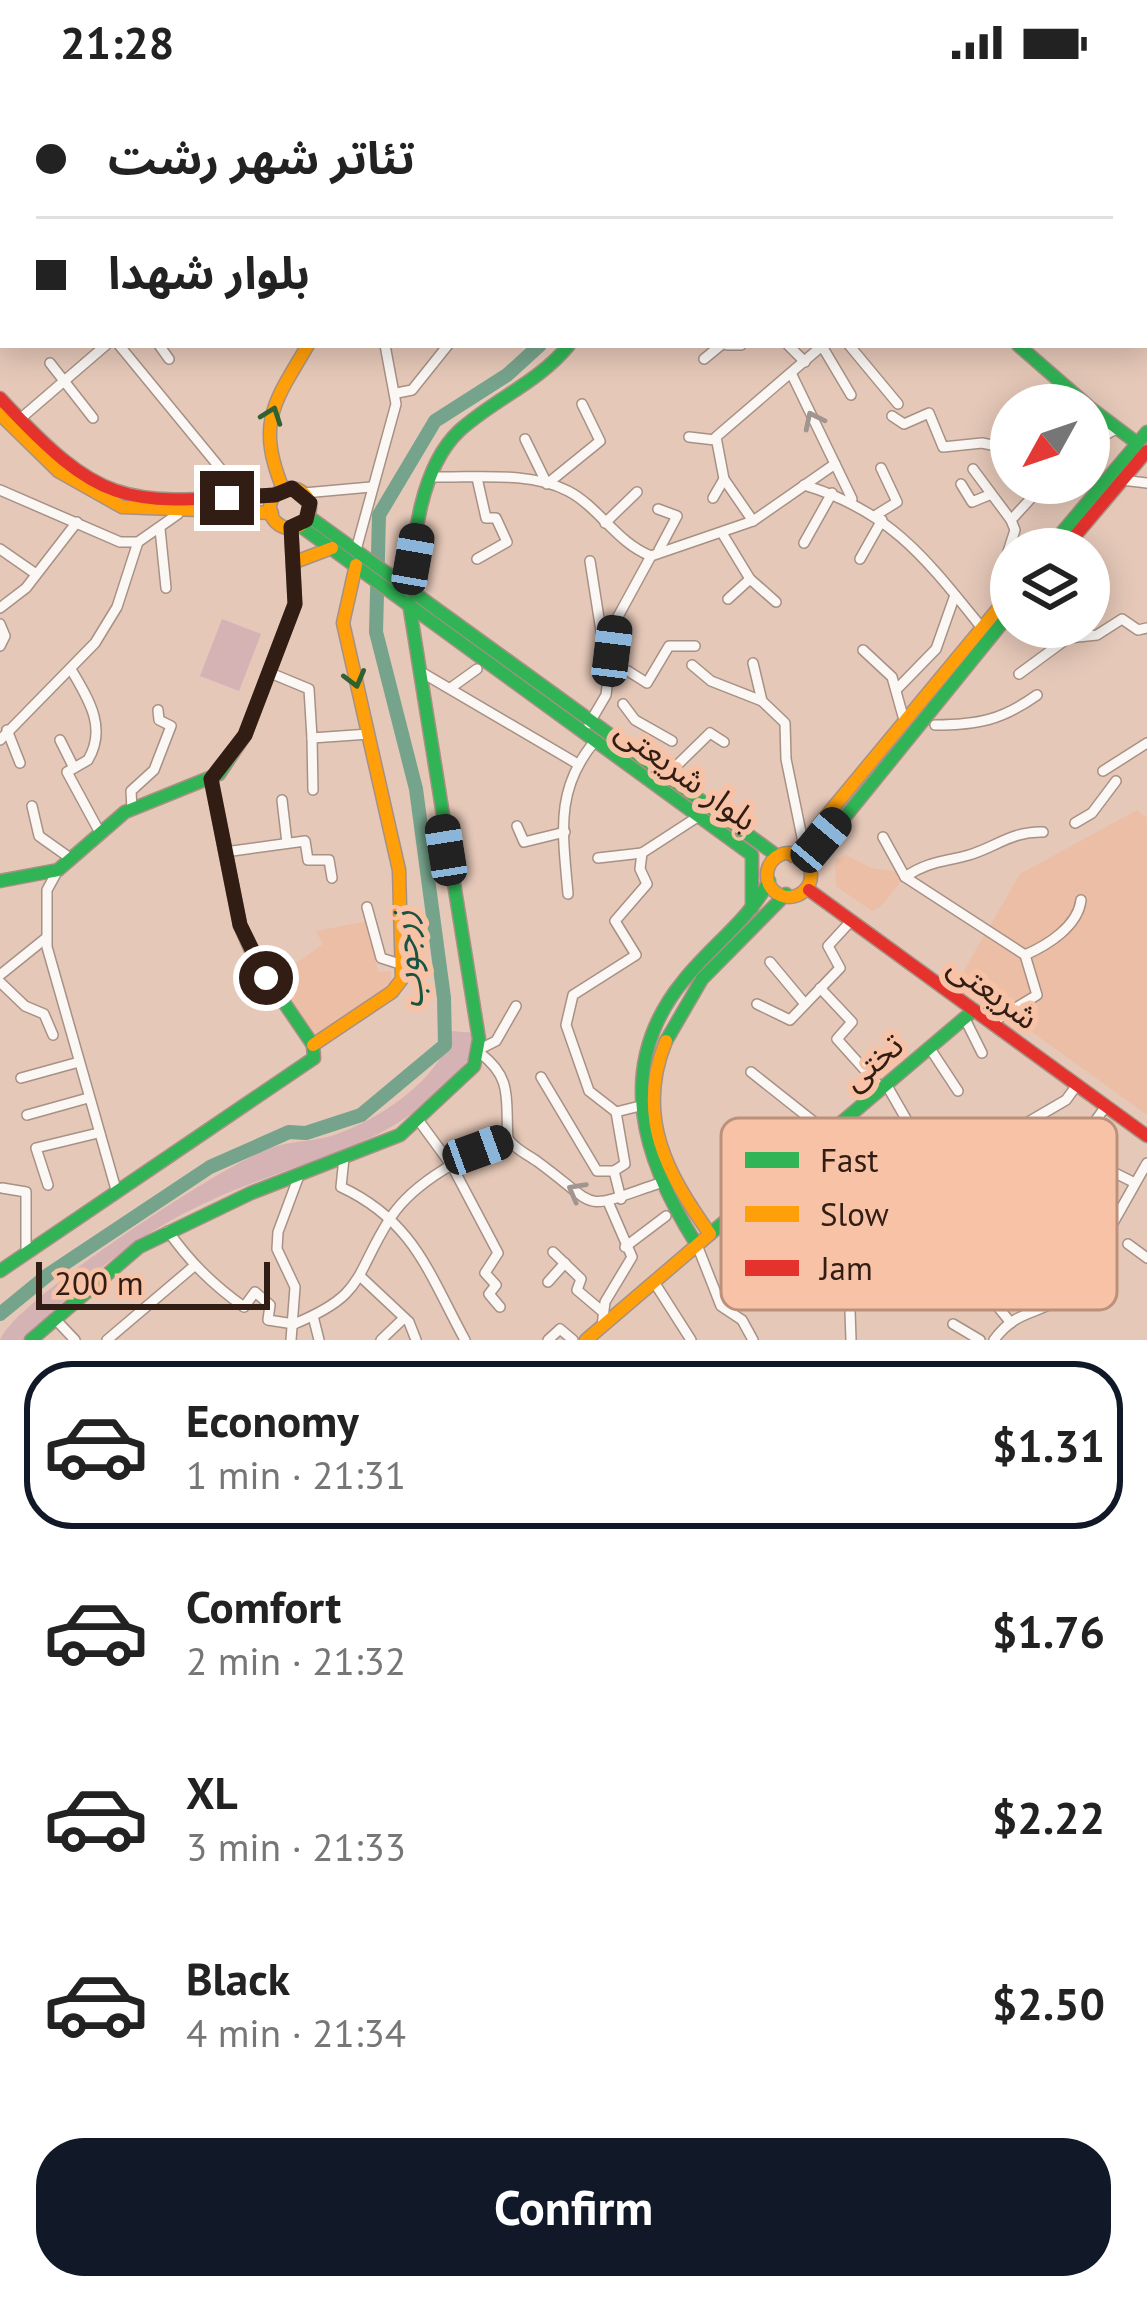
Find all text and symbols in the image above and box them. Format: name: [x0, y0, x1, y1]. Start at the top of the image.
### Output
text: 21:28: [60, 13, 174, 71]
text: تئاتر شهر رشت: [108, 128, 415, 186]
text: بلوار شهدا: [108, 243, 310, 301]
north arrow: [990, 384, 1110, 504]
map controls: [990, 384, 1110, 648]
one-way arrow: [258, 406, 282, 427]
one-way arrow: [804, 411, 828, 432]
route end: [200, 471, 254, 525]
car: [389, 520, 437, 598]
button: layers: [990, 528, 1110, 648]
car: [590, 613, 634, 689]
one-way arrow: [341, 668, 366, 689]
street label: بلوار شریعتی: [608, 708, 766, 840]
car: [784, 801, 858, 879]
car: [423, 812, 469, 888]
water label: زرجوب: [376, 907, 434, 1012]
street label: شریعتی: [940, 944, 1048, 1038]
route start: [239, 951, 293, 1005]
street label: تختی: [832, 1023, 912, 1099]
legend: [721, 1118, 1117, 1310]
car: [438, 1121, 518, 1179]
text: Fast: [820, 1138, 879, 1181]
one-way arrow: [567, 1182, 589, 1205]
text: Slow: [820, 1192, 889, 1235]
text: Jam: [818, 1246, 873, 1289]
scale bar: [36, 1256, 270, 1309]
text: 200 m: [54, 1261, 144, 1304]
icon: car: [42, 1391, 150, 1499]
text: Economy: [186, 1391, 359, 1449]
text: $1.31: [992, 1416, 1105, 1474]
text: 1 min · 21:31: [186, 1449, 406, 1500]
icon: car: [42, 1577, 150, 1685]
text: Comfort: [186, 1577, 341, 1635]
text: $1.76: [992, 1602, 1105, 1660]
text: 2 min · 21:32: [186, 1635, 406, 1686]
icon: car: [42, 1763, 150, 1871]
text: XL: [186, 1763, 238, 1821]
text: $2.22: [992, 1788, 1105, 1846]
text: 3 min · 21:33: [186, 1821, 406, 1872]
icon: car: [42, 1949, 150, 2057]
text: Black: [186, 1949, 290, 2007]
text: $2.50: [992, 1974, 1105, 2032]
text: 4 min · 21:34: [186, 2007, 406, 2058]
button: Confirm: [36, 2138, 1111, 2276]

